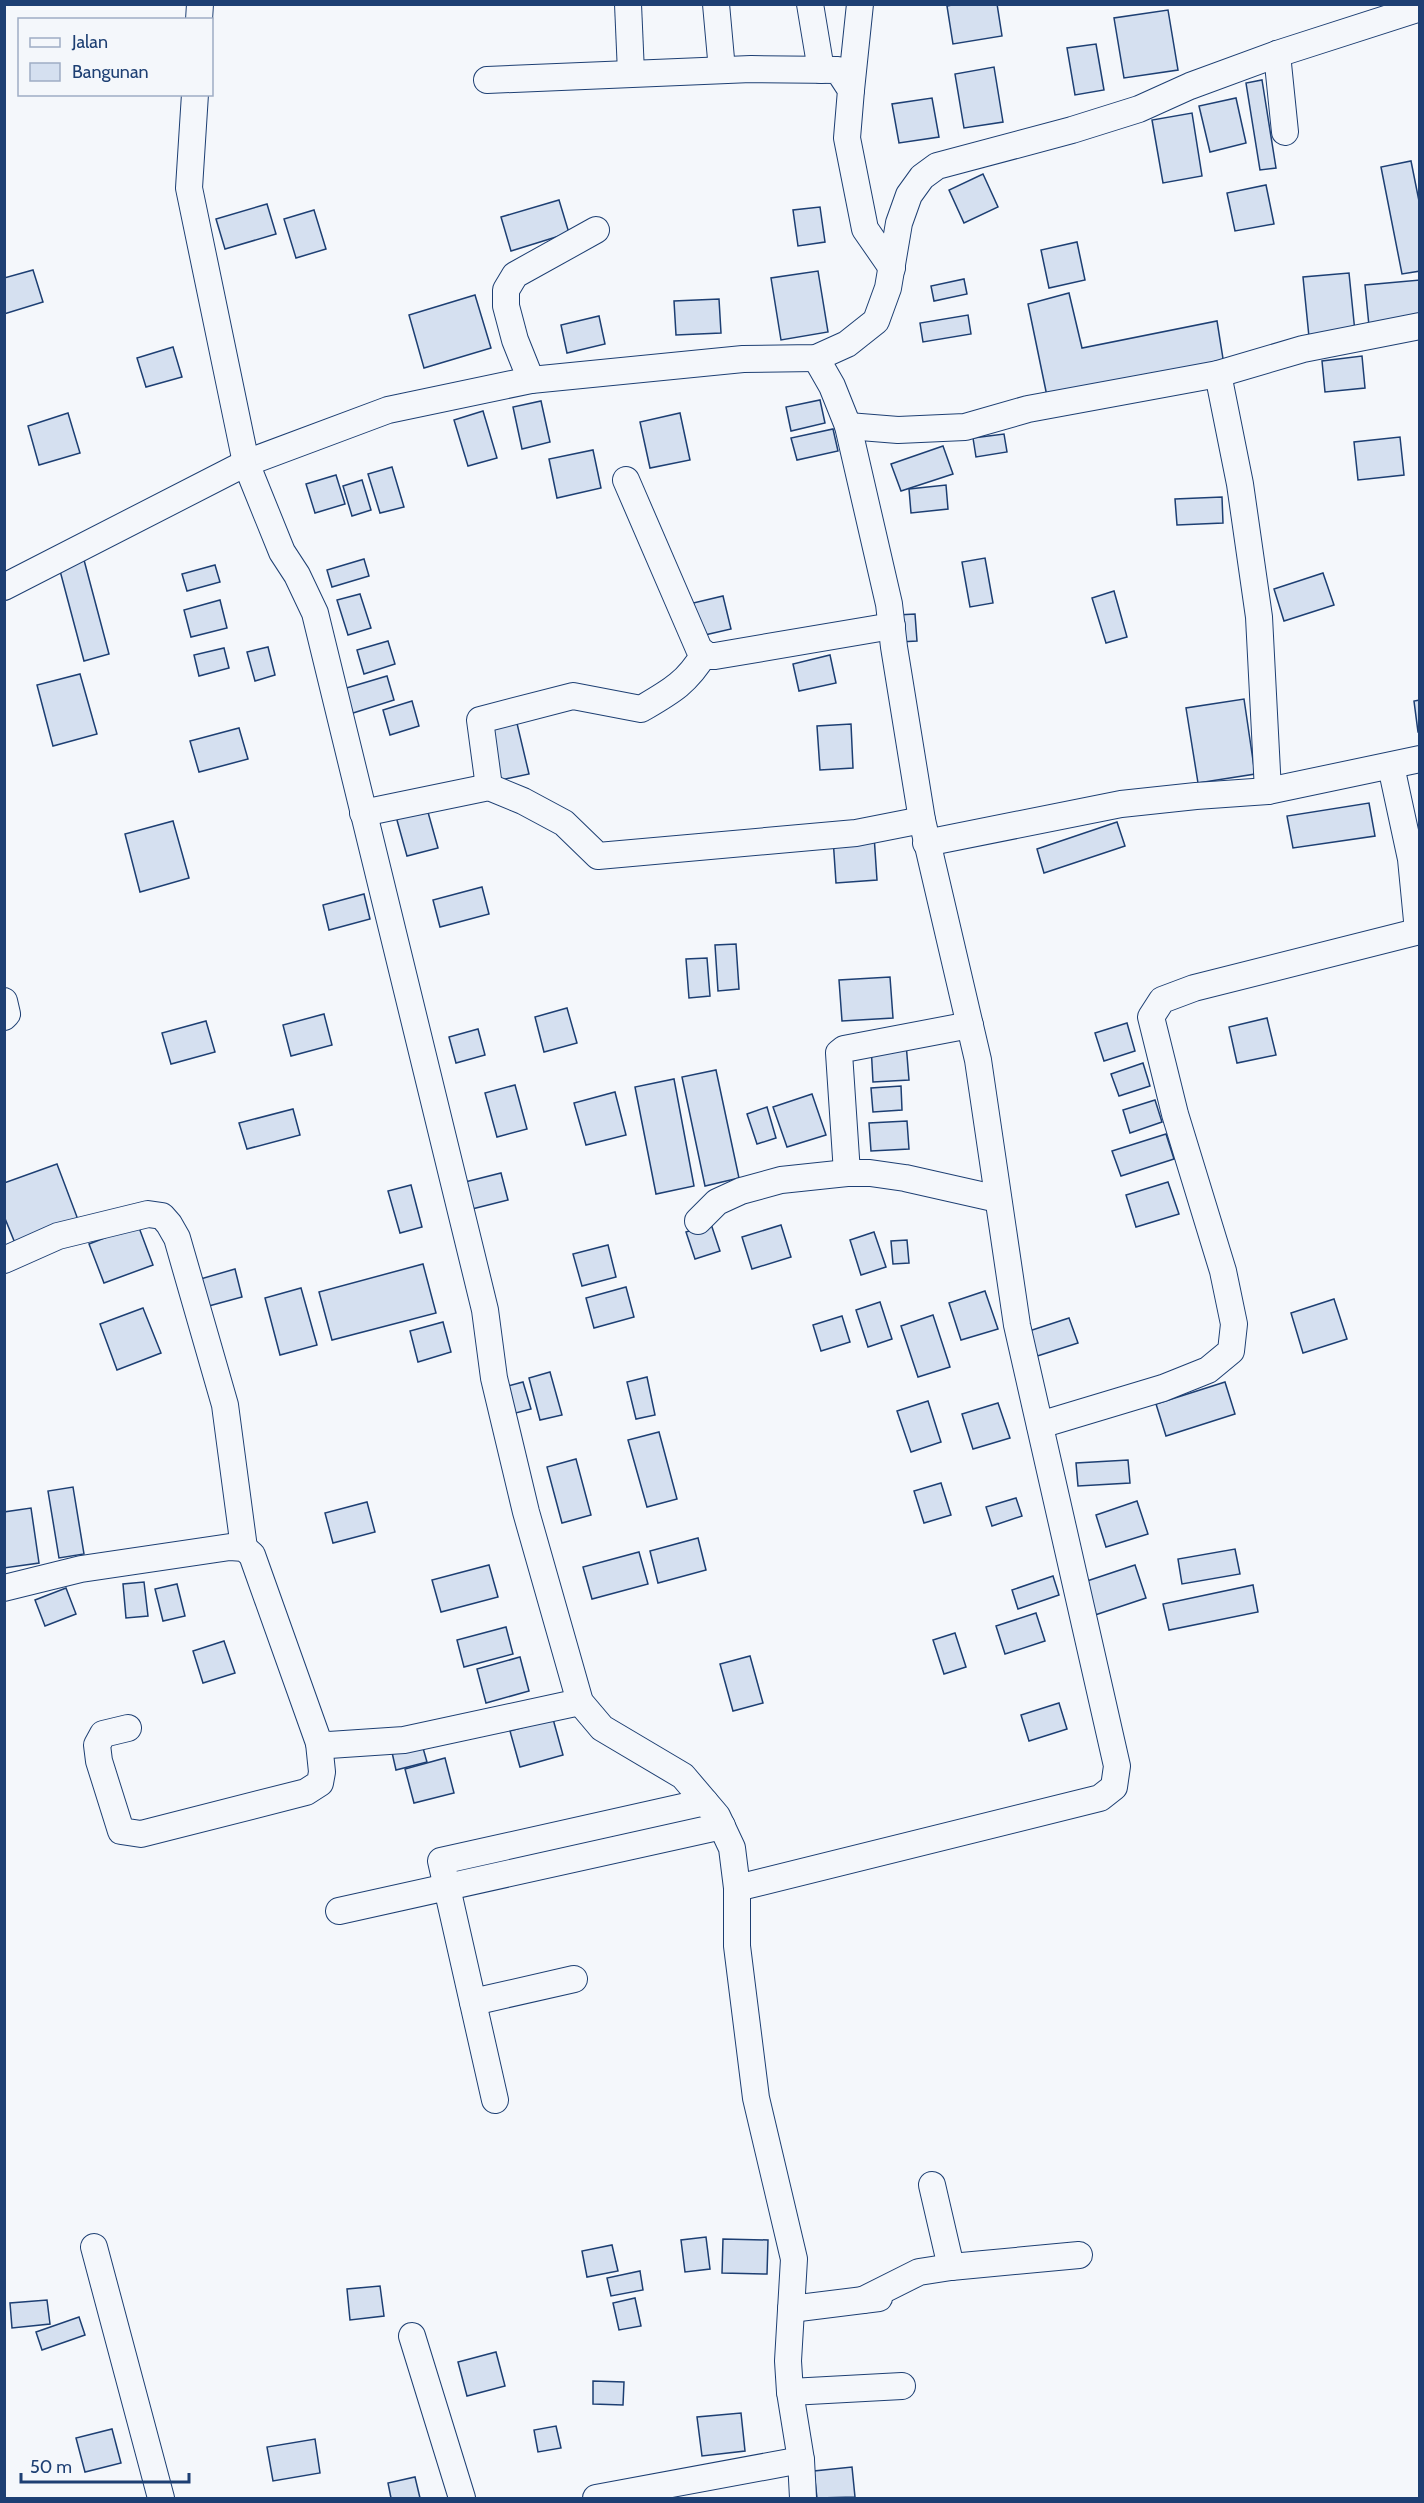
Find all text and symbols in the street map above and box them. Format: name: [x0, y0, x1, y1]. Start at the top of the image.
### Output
legend: [18, 18, 213, 96]
text: Jalan: [71, 31, 108, 53]
text: Bangunan: [72, 61, 149, 83]
scale bar: [21, 2446, 189, 2484]
text: 50 m: [30, 2456, 72, 2478]

